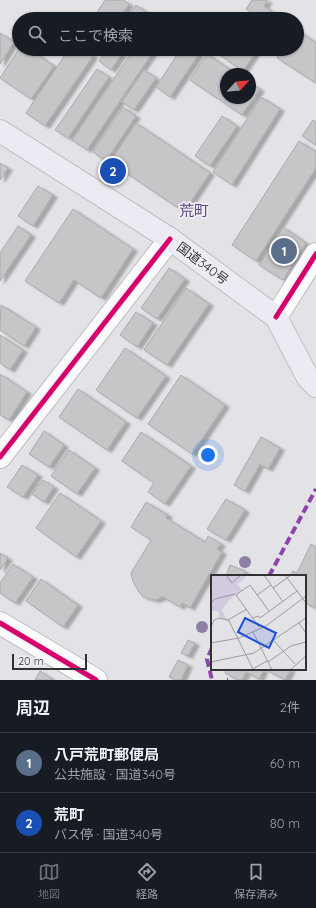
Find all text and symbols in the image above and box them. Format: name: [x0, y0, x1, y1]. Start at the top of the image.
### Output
search box: [12, 12, 304, 56]
icon: search: [26, 23, 48, 45]
text: ここで検索: [58, 26, 133, 45]
north arrow: [220, 68, 256, 104]
pin: 2: [100, 156, 126, 186]
district label: 荒町: [179, 201, 209, 220]
pin: 1: [271, 236, 297, 266]
street label: 国道340号: [174, 238, 232, 288]
your location: [198, 445, 218, 465]
inset map: [211, 575, 306, 670]
scale bar: [12, 652, 87, 671]
text: 20 m: [18, 654, 44, 668]
text: 周辺: [16, 697, 50, 718]
text: 2件: [280, 699, 300, 715]
text: 八戸荒町郵便局: [54, 745, 159, 764]
text: 1: [26, 755, 32, 771]
text: 60 m: [270, 755, 300, 771]
text: 公共施設 · 国道340号: [54, 766, 176, 782]
text: 荒町: [54, 805, 84, 824]
text: 2: [25, 815, 33, 831]
text: 80 m: [270, 815, 300, 831]
text: バス停 · 国道340号: [54, 826, 163, 842]
tab: 地図: [38, 861, 60, 901]
tab: 経路: [136, 861, 158, 901]
tab: 保存済み: [234, 861, 278, 901]

